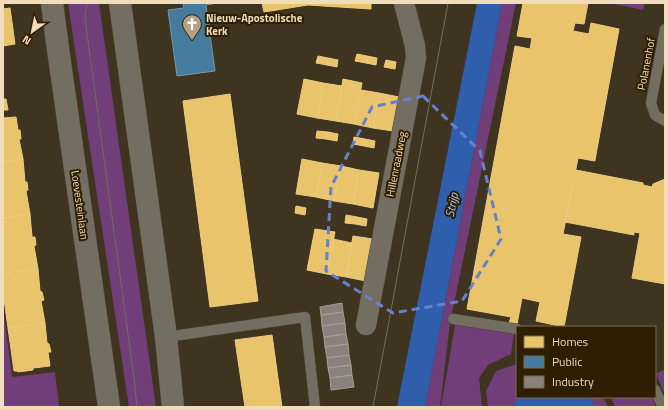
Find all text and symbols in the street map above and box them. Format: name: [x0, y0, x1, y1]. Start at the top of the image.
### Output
place label: Nieuw-Apostolische Kerk: [206, 10, 303, 39]
north arrow: [12, 12, 52, 52]
church icon: Nieuw-Apostolische Kerk: [181, 13, 203, 41]
text: N: [19, 32, 34, 49]
street label: Polanenhof: [633, 36, 659, 92]
street label: Hillenraadweg: [382, 129, 410, 198]
street label: Loevesteinlaan: [67, 169, 93, 241]
water label: Strijp: [440, 190, 463, 219]
legend: [516, 326, 656, 398]
text: Homes: [552, 332, 588, 351]
text: Public: [552, 352, 582, 371]
text: Industry: [552, 372, 594, 391]

